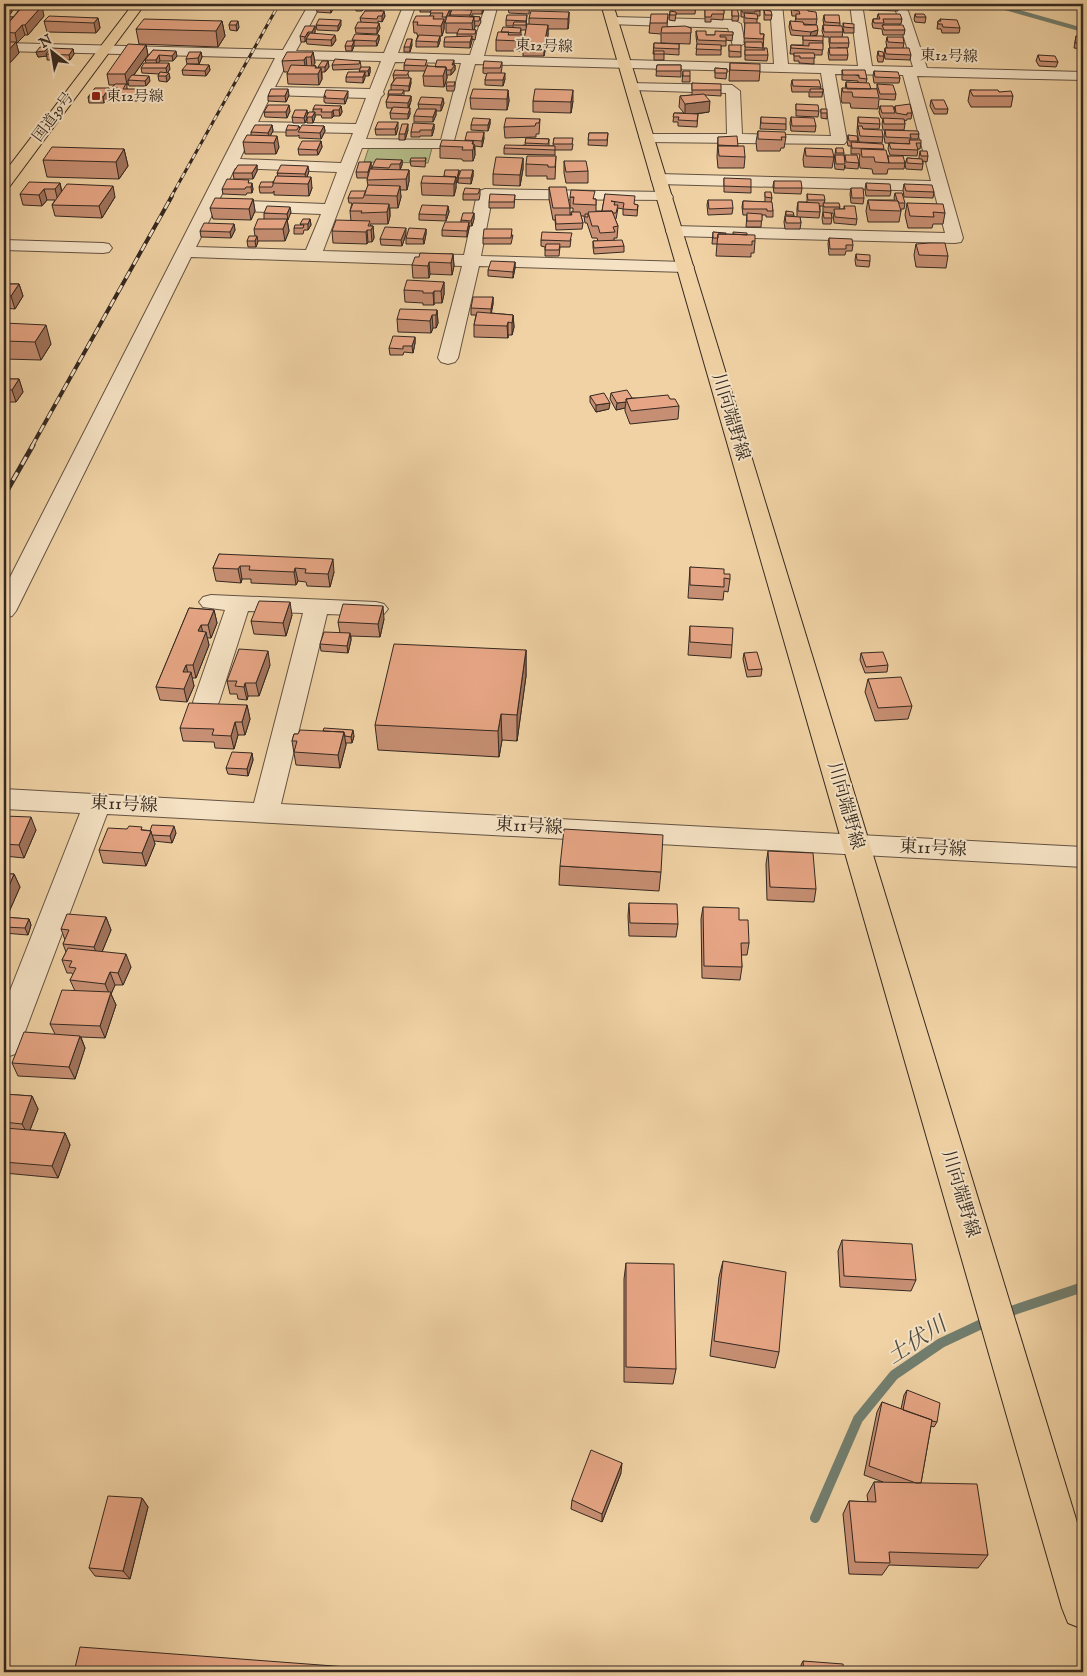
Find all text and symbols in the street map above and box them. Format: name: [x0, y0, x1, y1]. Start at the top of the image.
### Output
north arrow: [28, 28, 78, 78]
text: N: [35, 31, 56, 53]
street label: 東12号線: [515, 35, 573, 57]
street label: 東12号線: [920, 45, 978, 67]
place label: 東12号線: [106, 87, 164, 106]
street label: 国道39号: [28, 88, 78, 146]
marker: 東12号線: [90, 90, 102, 102]
street label: 川向端野線: [706, 371, 754, 463]
street label: 川向端野線: [822, 760, 868, 852]
street label: 東11号線: [90, 792, 158, 818]
street label: 東11号線: [495, 814, 563, 840]
street label: 東11号線: [899, 836, 967, 862]
street label: 川向端野線: [936, 1148, 984, 1240]
water label: 土伏川: [882, 1310, 954, 1371]

